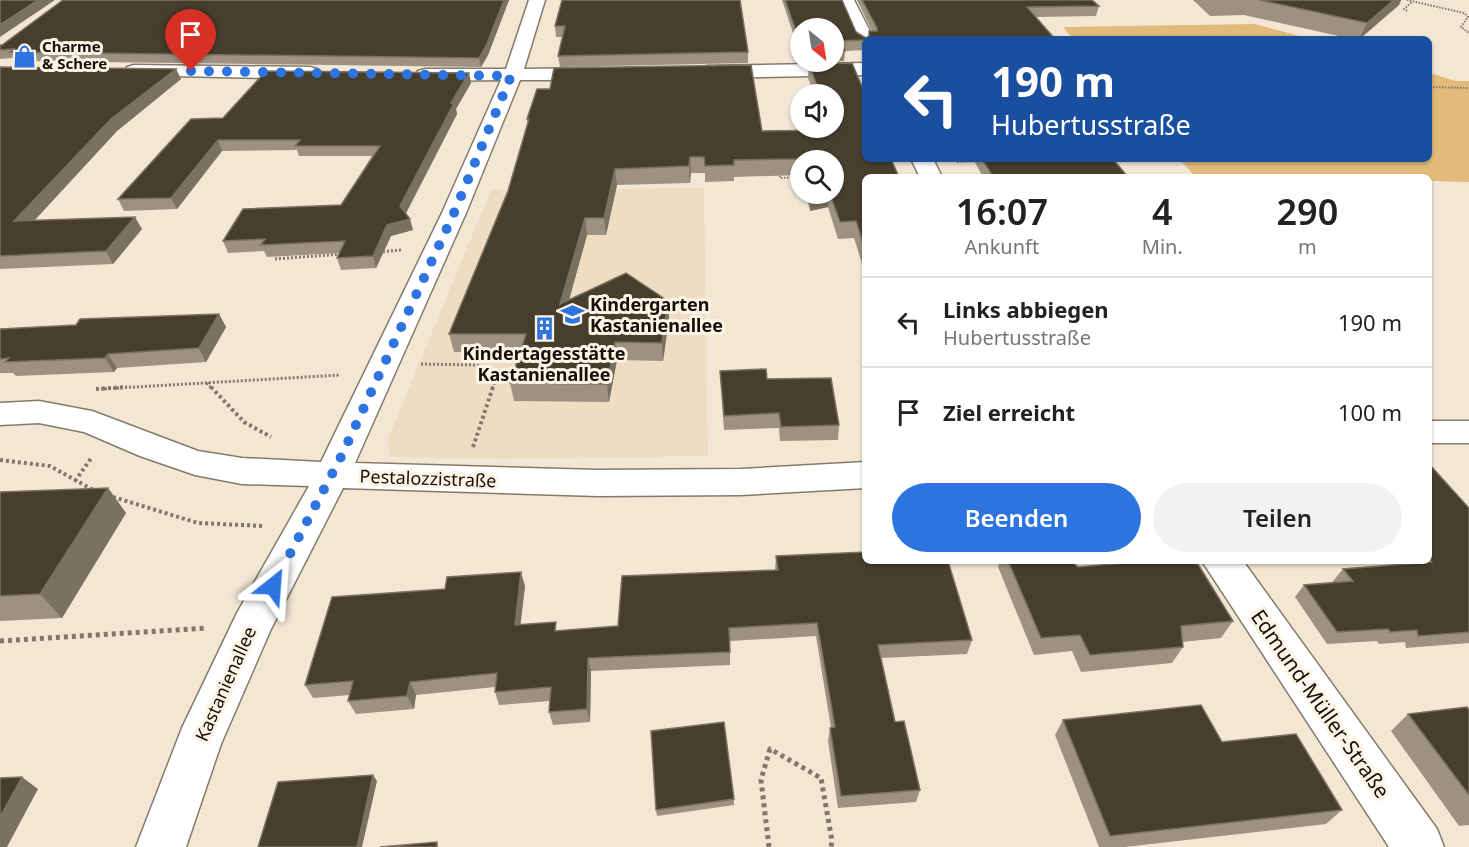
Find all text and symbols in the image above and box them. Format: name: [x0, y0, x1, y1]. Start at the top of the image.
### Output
pin: [165, 9, 216, 71]
icon: arrive: [174, 18, 207, 51]
north arrow: [790, 18, 844, 72]
map controls: [790, 18, 844, 204]
place label: Charme & Schere: [42, 36, 107, 73]
shop icon: Charme & Schere: [11, 43, 37, 69]
text: 190 m: [991, 52, 1115, 109]
icon: left: [892, 60, 970, 138]
button: sound: [790, 84, 844, 138]
text: Hubertusstraße: [991, 106, 1191, 143]
button: search: [790, 150, 844, 204]
text: 16:07: [956, 187, 1048, 236]
text: 4: [1152, 187, 1173, 236]
text: 290: [1277, 187, 1338, 236]
text: Ankunft: [965, 233, 1039, 260]
text: Min.: [1142, 233, 1183, 260]
text: m: [1298, 233, 1317, 260]
place label: Kindergarten Kastanienallee: [590, 292, 723, 337]
text: Links abbiegen: [943, 294, 1109, 324]
school or university icon: Kindergarten Kastanienallee: [559, 302, 585, 328]
icon: left: [892, 306, 925, 339]
text: 190 m: [1338, 307, 1402, 337]
building icon: Kindertagesstätte Kastanienallee: [531, 315, 557, 341]
text: Hubertusstraße: [943, 324, 1091, 351]
place label: Kindertagesstätte Kastanienallee: [463, 341, 625, 386]
icon: arrive: [892, 396, 925, 429]
text: Ziel erreicht: [943, 397, 1075, 427]
text: 100 m: [1338, 397, 1402, 427]
street label: Pestalozzistraße: [359, 464, 497, 492]
button: Beenden: [892, 483, 1141, 552]
button: Teilen: [1153, 483, 1402, 552]
position arrow: [241, 554, 305, 618]
street label: Edmund-Müller-Straße: [1245, 604, 1397, 803]
street label: Kastanienallee: [189, 622, 261, 745]

